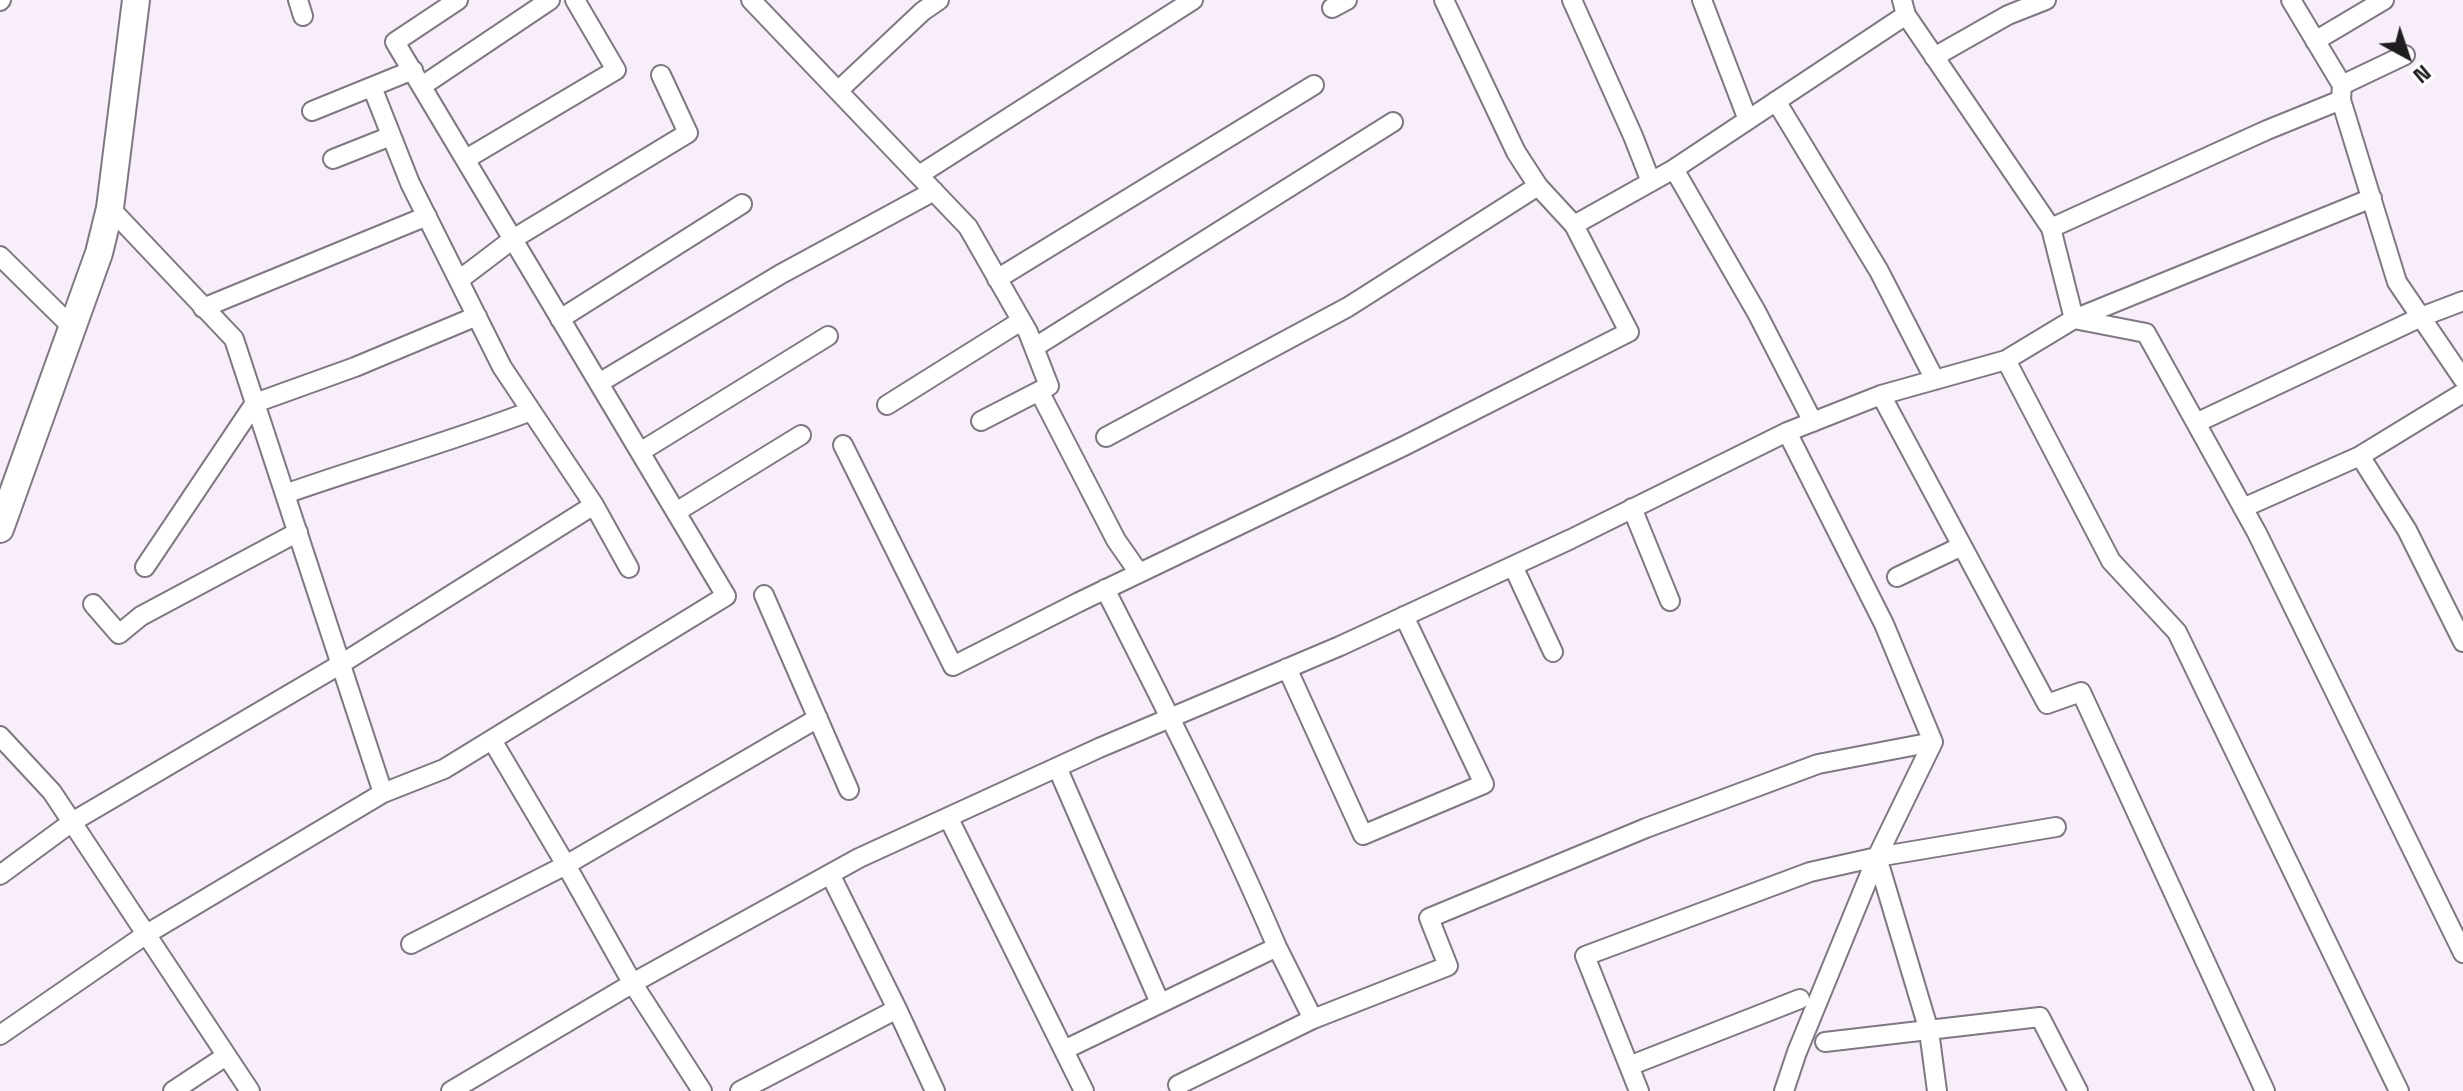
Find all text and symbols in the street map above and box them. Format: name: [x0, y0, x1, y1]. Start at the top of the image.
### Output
north arrow: [2367, 16, 2447, 96]
text: N: [2408, 59, 2437, 90]

